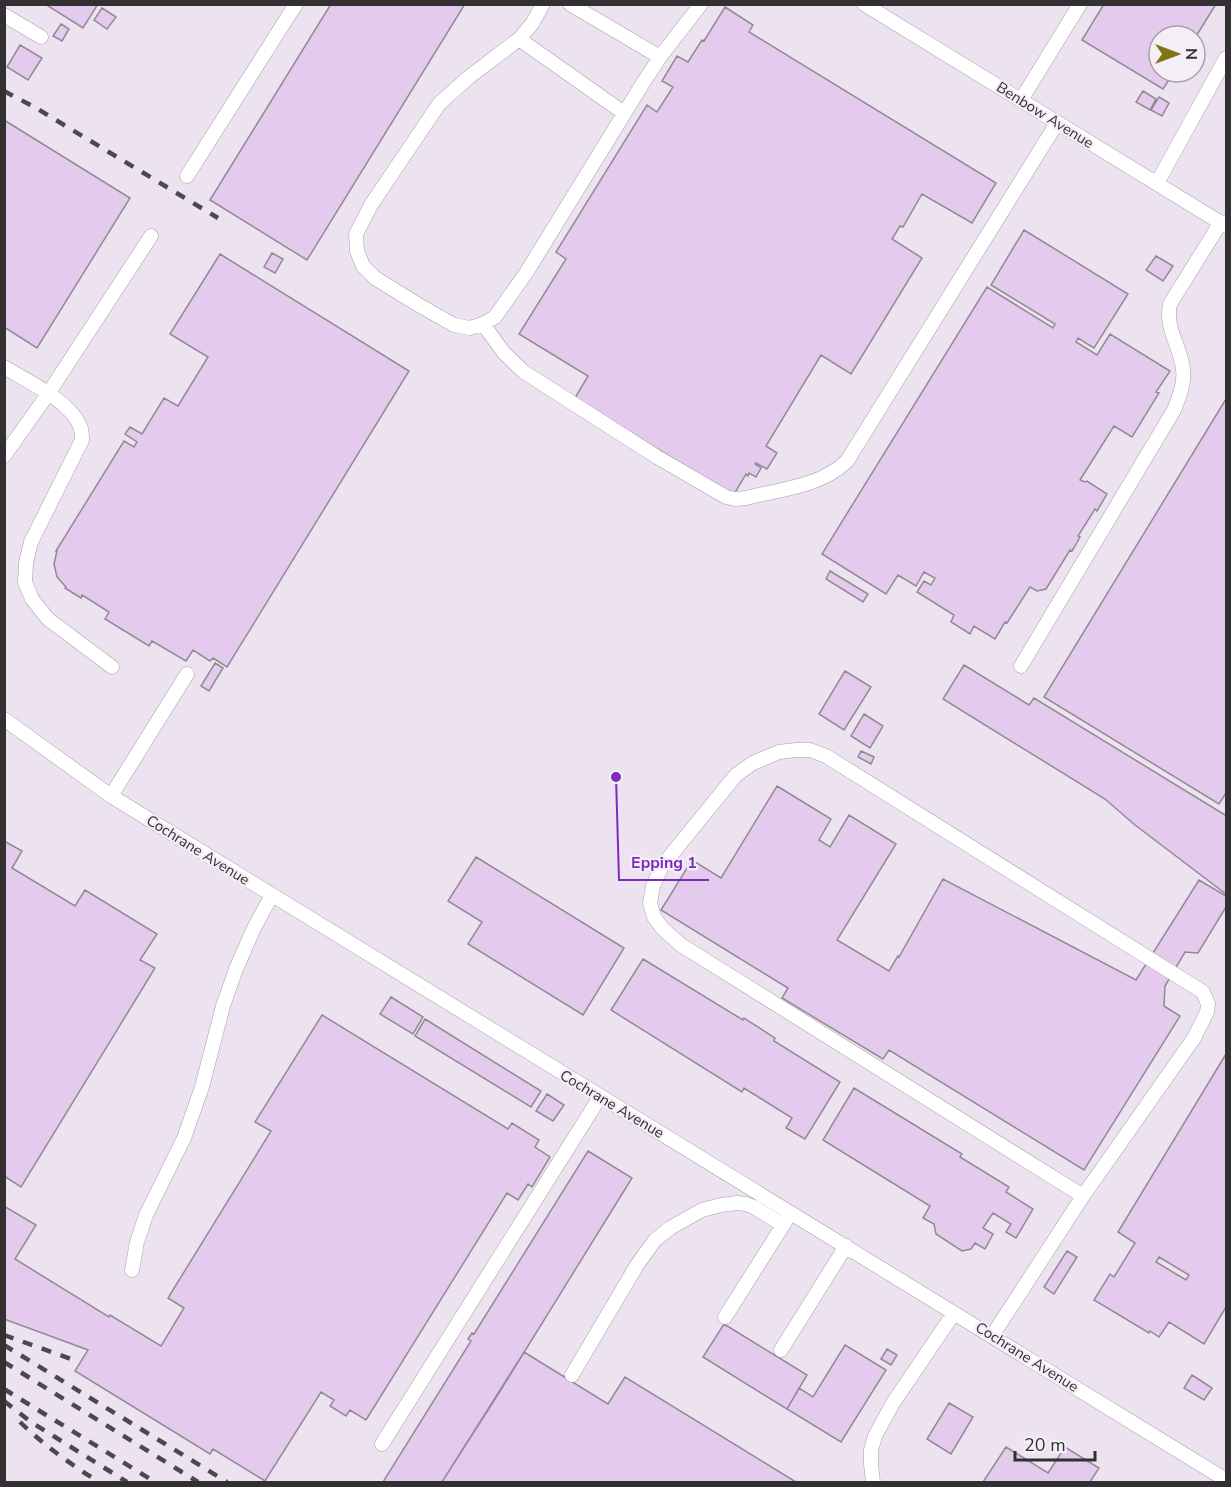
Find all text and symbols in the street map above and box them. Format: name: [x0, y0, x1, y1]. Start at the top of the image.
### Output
north arrow: [1147, 24, 1207, 84]
text: N: [1180, 48, 1202, 60]
street label: Benbow Avenue: [993, 77, 1097, 153]
street label: Cochrane Avenue: [143, 810, 253, 890]
callout: Epping 1: [619, 846, 709, 880]
text: Epping 1: [631, 852, 697, 874]
street label: Cochrane Avenue: [556, 1065, 668, 1143]
street label: Cochrane Avenue: [972, 1317, 1082, 1397]
scale bar: [1015, 1424, 1094, 1462]
text: 20 m: [1024, 1433, 1066, 1457]

